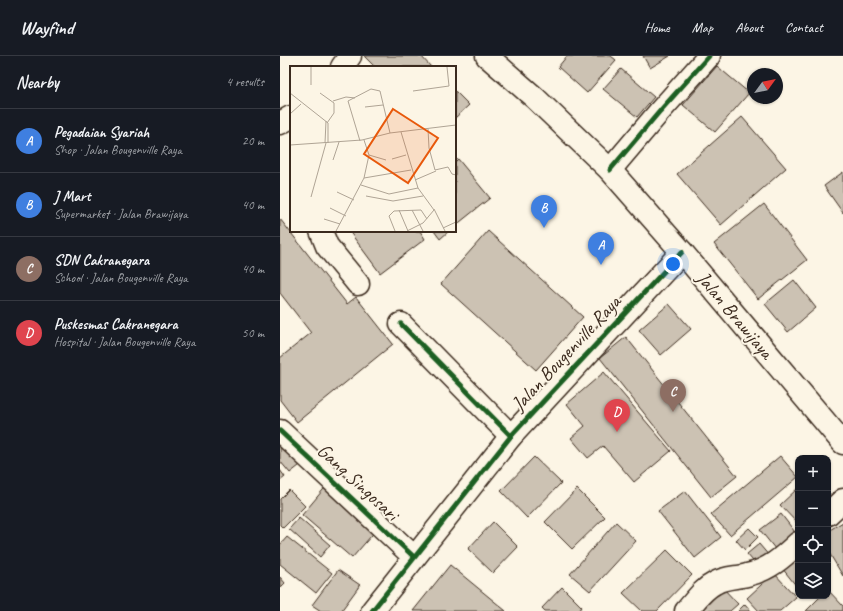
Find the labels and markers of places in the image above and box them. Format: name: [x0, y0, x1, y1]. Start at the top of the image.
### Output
pin: B: [531, 195, 557, 228]
pin: A: [588, 232, 614, 265]
pin: C: [660, 379, 686, 412]
pin: D: [604, 399, 630, 432]

